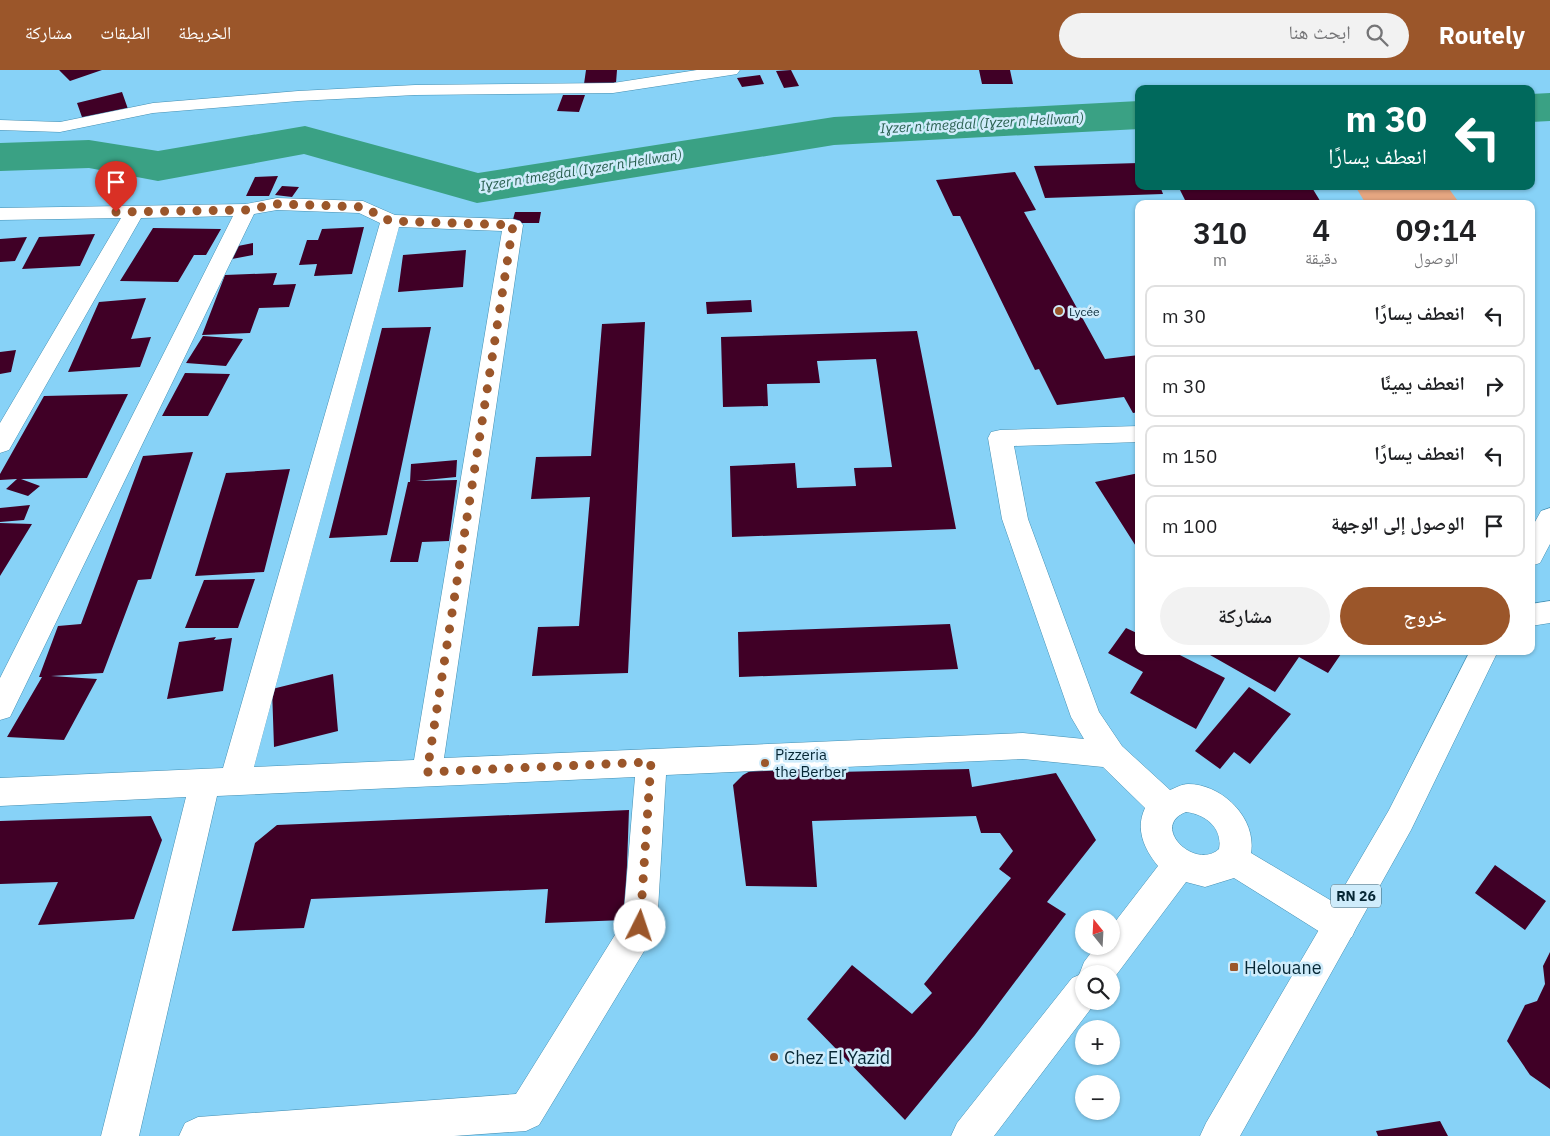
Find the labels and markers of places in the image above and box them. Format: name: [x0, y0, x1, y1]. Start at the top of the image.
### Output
pin: [95, 161, 137, 212]
place label: Lycée: [1069, 304, 1100, 319]
marker: Lycée: [1053, 305, 1065, 317]
place label: Pizzeria the Berber: [775, 745, 847, 781]
marker: Pizzeria the Berber: [759, 757, 771, 769]
place label: Helouane: [1244, 956, 1322, 979]
marker: Helouane: [1228, 961, 1240, 973]
place label: Chez El Yazid: [784, 1046, 890, 1069]
marker: Chez El Yazid: [768, 1051, 780, 1063]

